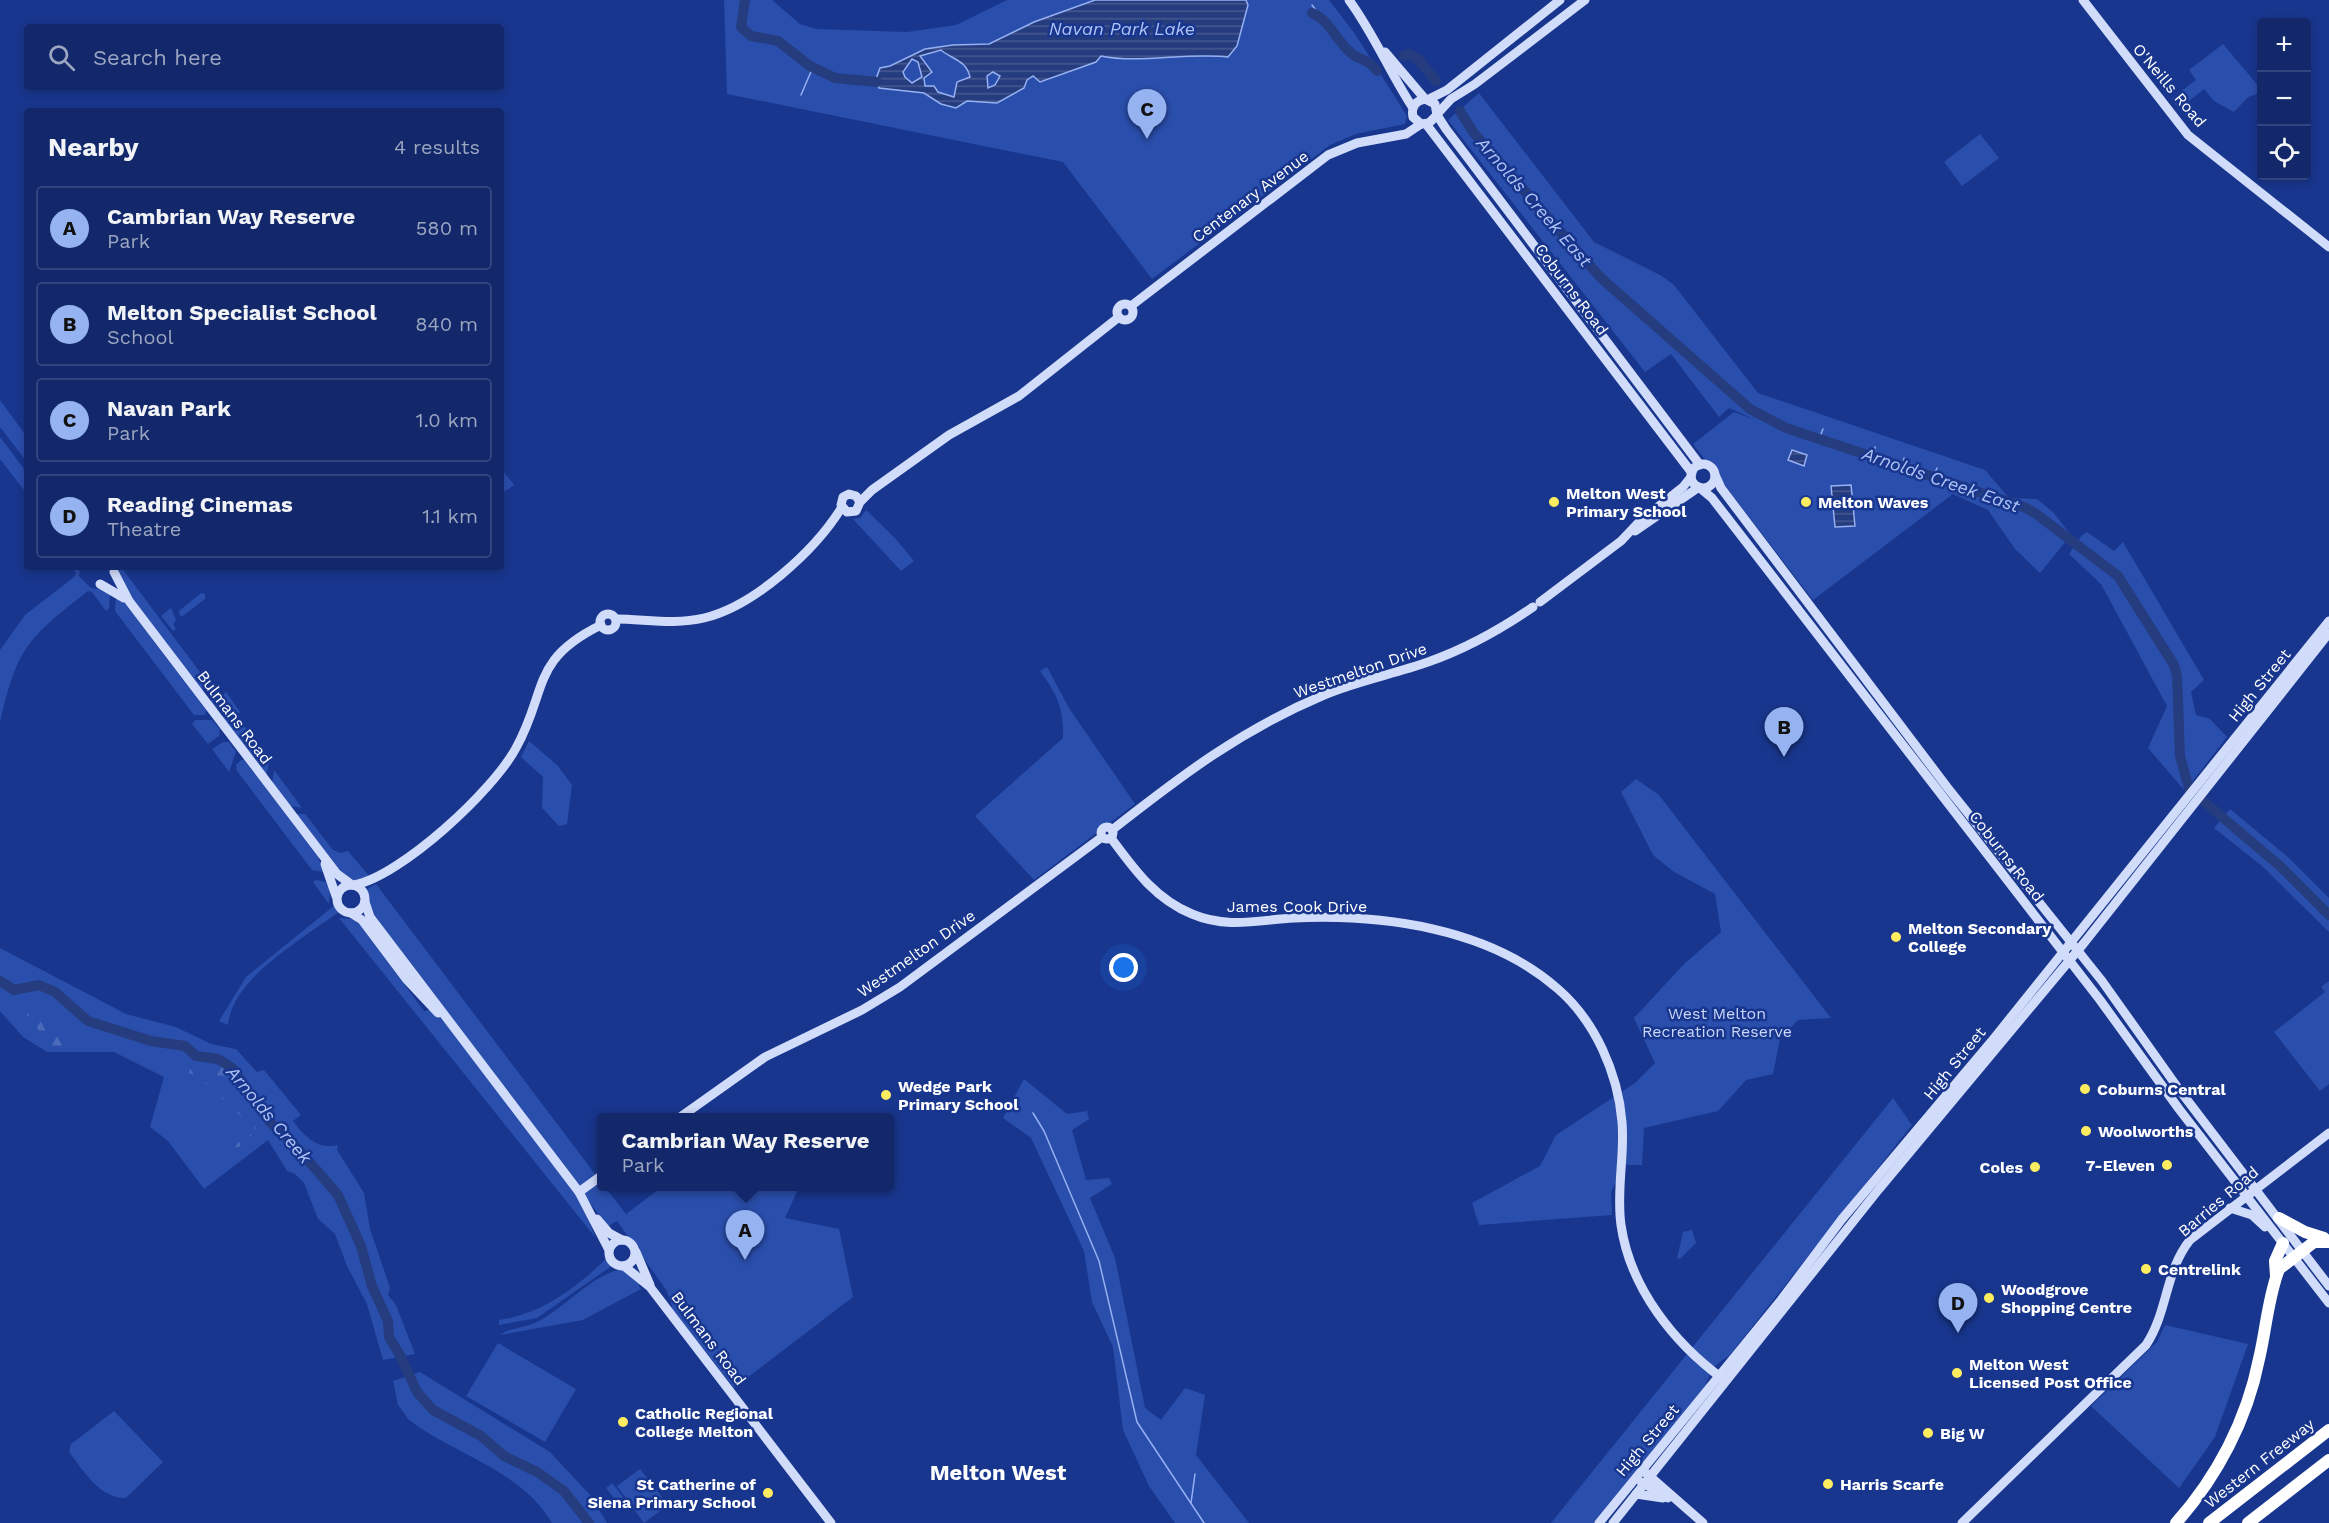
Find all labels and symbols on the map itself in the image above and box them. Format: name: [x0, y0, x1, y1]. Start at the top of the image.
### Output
water label: Navan Park Lake: [1049, 18, 1195, 39]
street label: O'Neills Road: [2129, 40, 2210, 131]
pin: C: [1128, 90, 1166, 139]
water label: Arnolds Creek East: [1472, 132, 1597, 271]
street label: Centenary Avenue: [1188, 146, 1312, 246]
street label: Coburns Road: [1531, 240, 1612, 339]
water label: Arnolds Creek East: [1859, 442, 2023, 517]
place label: Melton West Primary School: [1566, 484, 1687, 521]
place label: Melton Waves: [1818, 493, 1929, 512]
marker: Melton West Primary School: [1547, 495, 1561, 509]
marker: Melton Waves: [1799, 495, 1813, 509]
street label: Westmelton Drive: [1291, 639, 1429, 702]
street label: High Street: [2224, 645, 2295, 726]
street label: Bulmans Road: [193, 667, 276, 768]
pin: B: [1764, 708, 1804, 757]
street label: Coburns Road: [1965, 807, 2048, 905]
street label: James Cook Drive: [1227, 897, 1367, 916]
street label: Westmelton Drive: [854, 906, 979, 1001]
place label: Melton Secondary College: [1908, 919, 2052, 956]
marker: Melton Secondary College: [1889, 930, 1903, 944]
your location: [1109, 953, 1138, 982]
park label: West Melton Recreation Reserve: [1642, 1004, 1792, 1041]
street label: High Street: [1919, 1023, 1990, 1104]
water label: Arnolds Creek: [222, 1061, 317, 1169]
place label: Wedge Park Primary School: [898, 1077, 1019, 1114]
place label: Coburns Central: [2097, 1080, 2226, 1099]
marker: Coburns Central: [2078, 1082, 2092, 1096]
marker: Wedge Park Primary School: [879, 1088, 893, 1102]
place label: Woolworths: [2098, 1122, 2194, 1141]
marker: Woolworths: [2079, 1124, 2093, 1138]
place label: 7-Eleven: [2085, 1156, 2155, 1175]
place label: Coles: [1979, 1158, 2023, 1177]
marker: 7-Eleven: [2160, 1158, 2174, 1172]
marker: Coles: [2028, 1160, 2042, 1174]
street label: Barries Road: [2174, 1162, 2262, 1240]
pin: A: [726, 1210, 764, 1260]
place label: Centrelink: [2158, 1260, 2241, 1279]
marker: Centrelink: [2139, 1262, 2153, 1276]
place label: Woodgrove Shopping Centre: [2001, 1280, 2132, 1317]
pin: D: [1938, 1284, 1978, 1333]
street label: Bulmans Road: [667, 1288, 750, 1389]
marker: Woodgrove Shopping Centre: [1982, 1291, 1996, 1305]
place label: Melton West Licensed Post Office: [1969, 1355, 2132, 1392]
marker: Melton West Licensed Post Office: [1950, 1366, 1964, 1380]
street label: High Street: [1612, 1400, 1683, 1480]
place label: Catholic Regional College Melton: [635, 1404, 774, 1441]
street label: Western Freeway: [2201, 1414, 2319, 1512]
marker: Catholic Regional College Melton: [616, 1415, 630, 1429]
place label: Big W: [1940, 1424, 1985, 1443]
marker: Big W: [1921, 1426, 1935, 1440]
district label: Melton West: [930, 1460, 1067, 1485]
place label: St Catherine of Siena Primary School: [588, 1475, 757, 1512]
place label: Harris Scarfe: [1840, 1475, 1944, 1494]
marker: Harris Scarfe: [1821, 1477, 1835, 1491]
marker: St Catherine of Siena Primary School: [761, 1486, 775, 1500]

